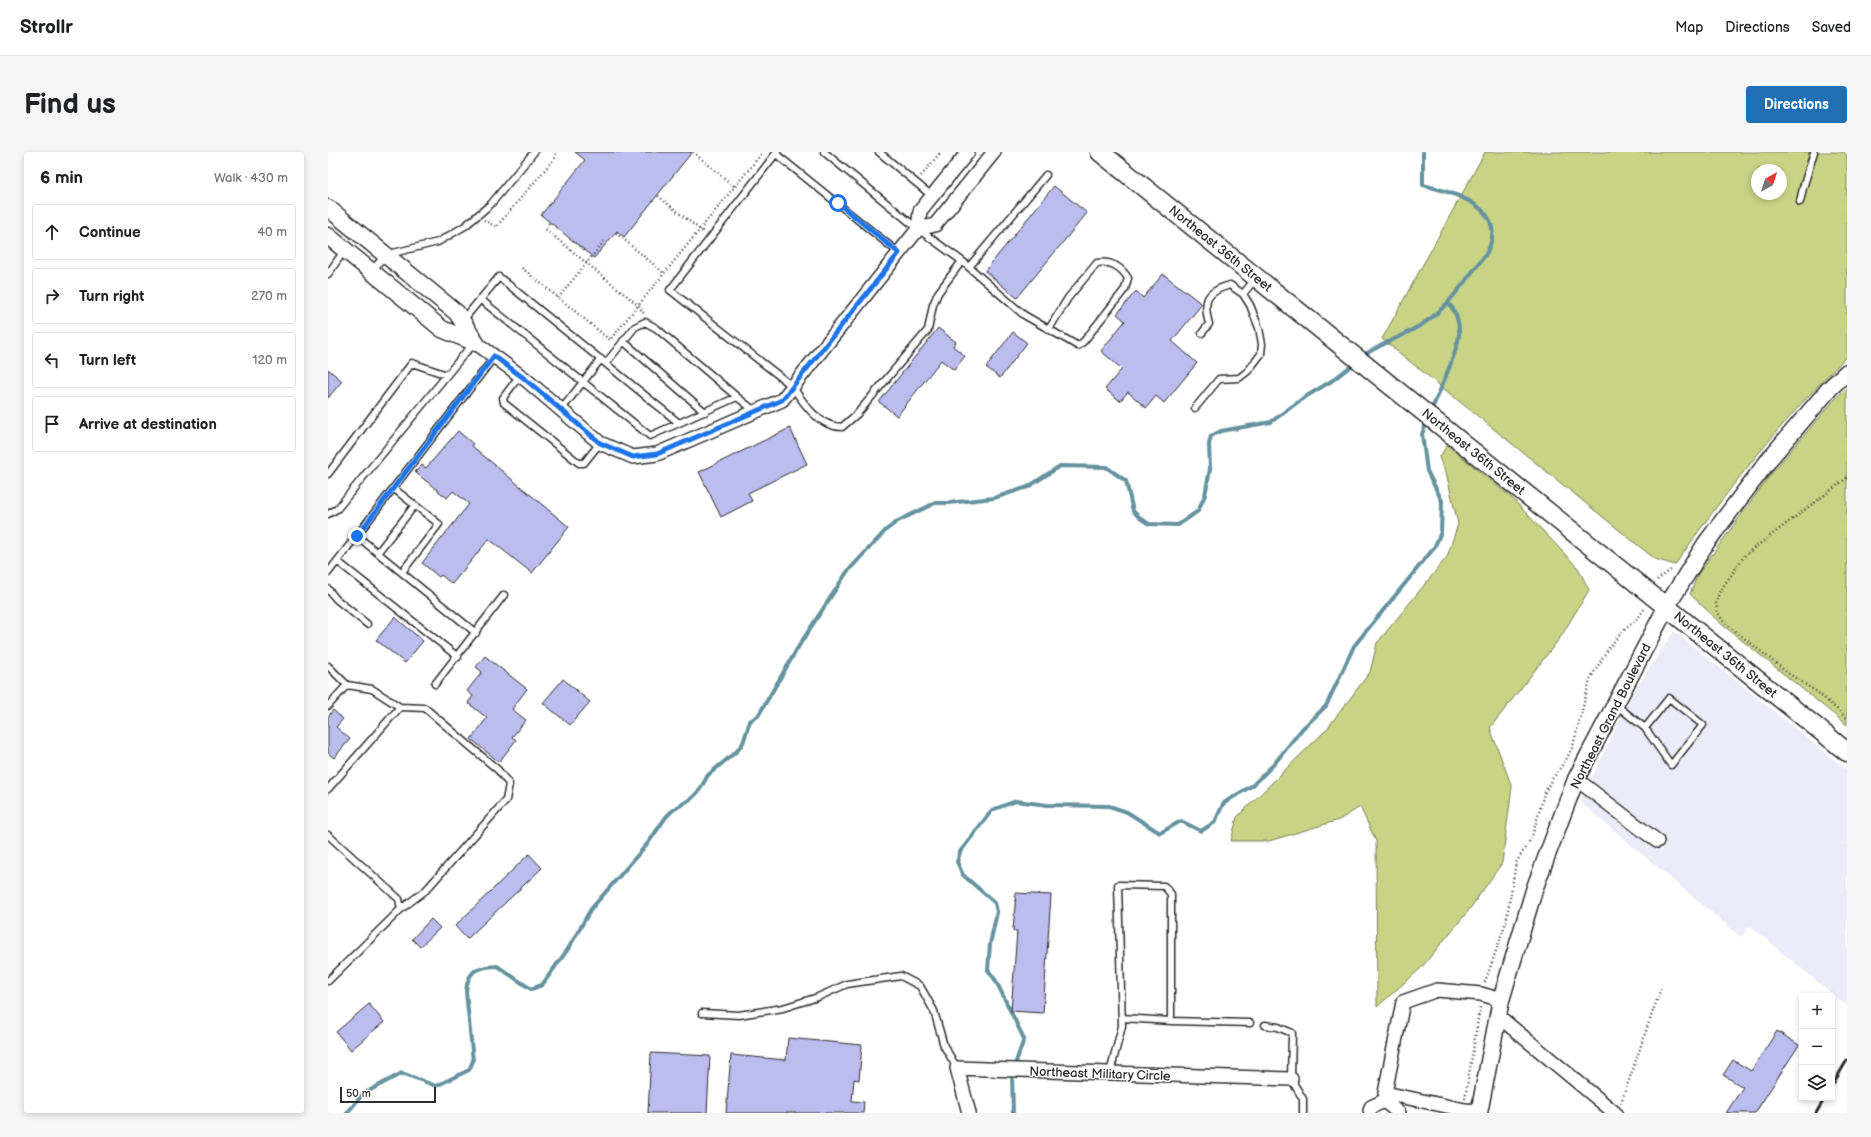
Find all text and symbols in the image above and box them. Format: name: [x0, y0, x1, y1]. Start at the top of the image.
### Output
text: Strollr: [20, 16, 73, 39]
text: Map: [1675, 19, 1703, 36]
text: Directions: [1725, 19, 1790, 36]
text: Saved: [1812, 19, 1851, 36]
button: Directions: [1746, 86, 1847, 123]
text: Find us: [24, 88, 116, 121]
north arrow: [1751, 164, 1787, 200]
text: 6 min: [40, 168, 83, 188]
text: Walk · 430 m: [214, 170, 288, 186]
route start: [829, 194, 847, 212]
street label: Northeast 36th Street: [1166, 202, 1275, 295]
icon: ahead: [41, 221, 63, 243]
text: Continue: [79, 223, 141, 242]
text: 40 m: [257, 224, 287, 240]
icon: right: [41, 285, 63, 307]
text: Turn right: [79, 287, 144, 306]
text: 270 m: [251, 288, 287, 304]
icon: left: [41, 349, 63, 371]
text: Turn left: [79, 351, 136, 370]
text: 120 m: [252, 352, 287, 368]
street label: Northeast 36th Street: [1419, 405, 1528, 498]
icon: arrive: [41, 413, 63, 435]
text: Arrive at destination: [79, 415, 217, 434]
route end: [348, 527, 366, 545]
street label: Northeast 36th Street: [1671, 608, 1780, 701]
street label: Northeast Grand Boulevard: [1567, 641, 1655, 792]
map controls: [1799, 993, 1835, 1101]
button: +: [1799, 993, 1835, 1029]
button: −: [1799, 1029, 1835, 1065]
street label: Northeast Military Circle: [1029, 1064, 1171, 1084]
button: layers: [1799, 1065, 1835, 1101]
scale bar: [340, 1085, 436, 1104]
text: 50 m: [346, 1087, 371, 1100]

